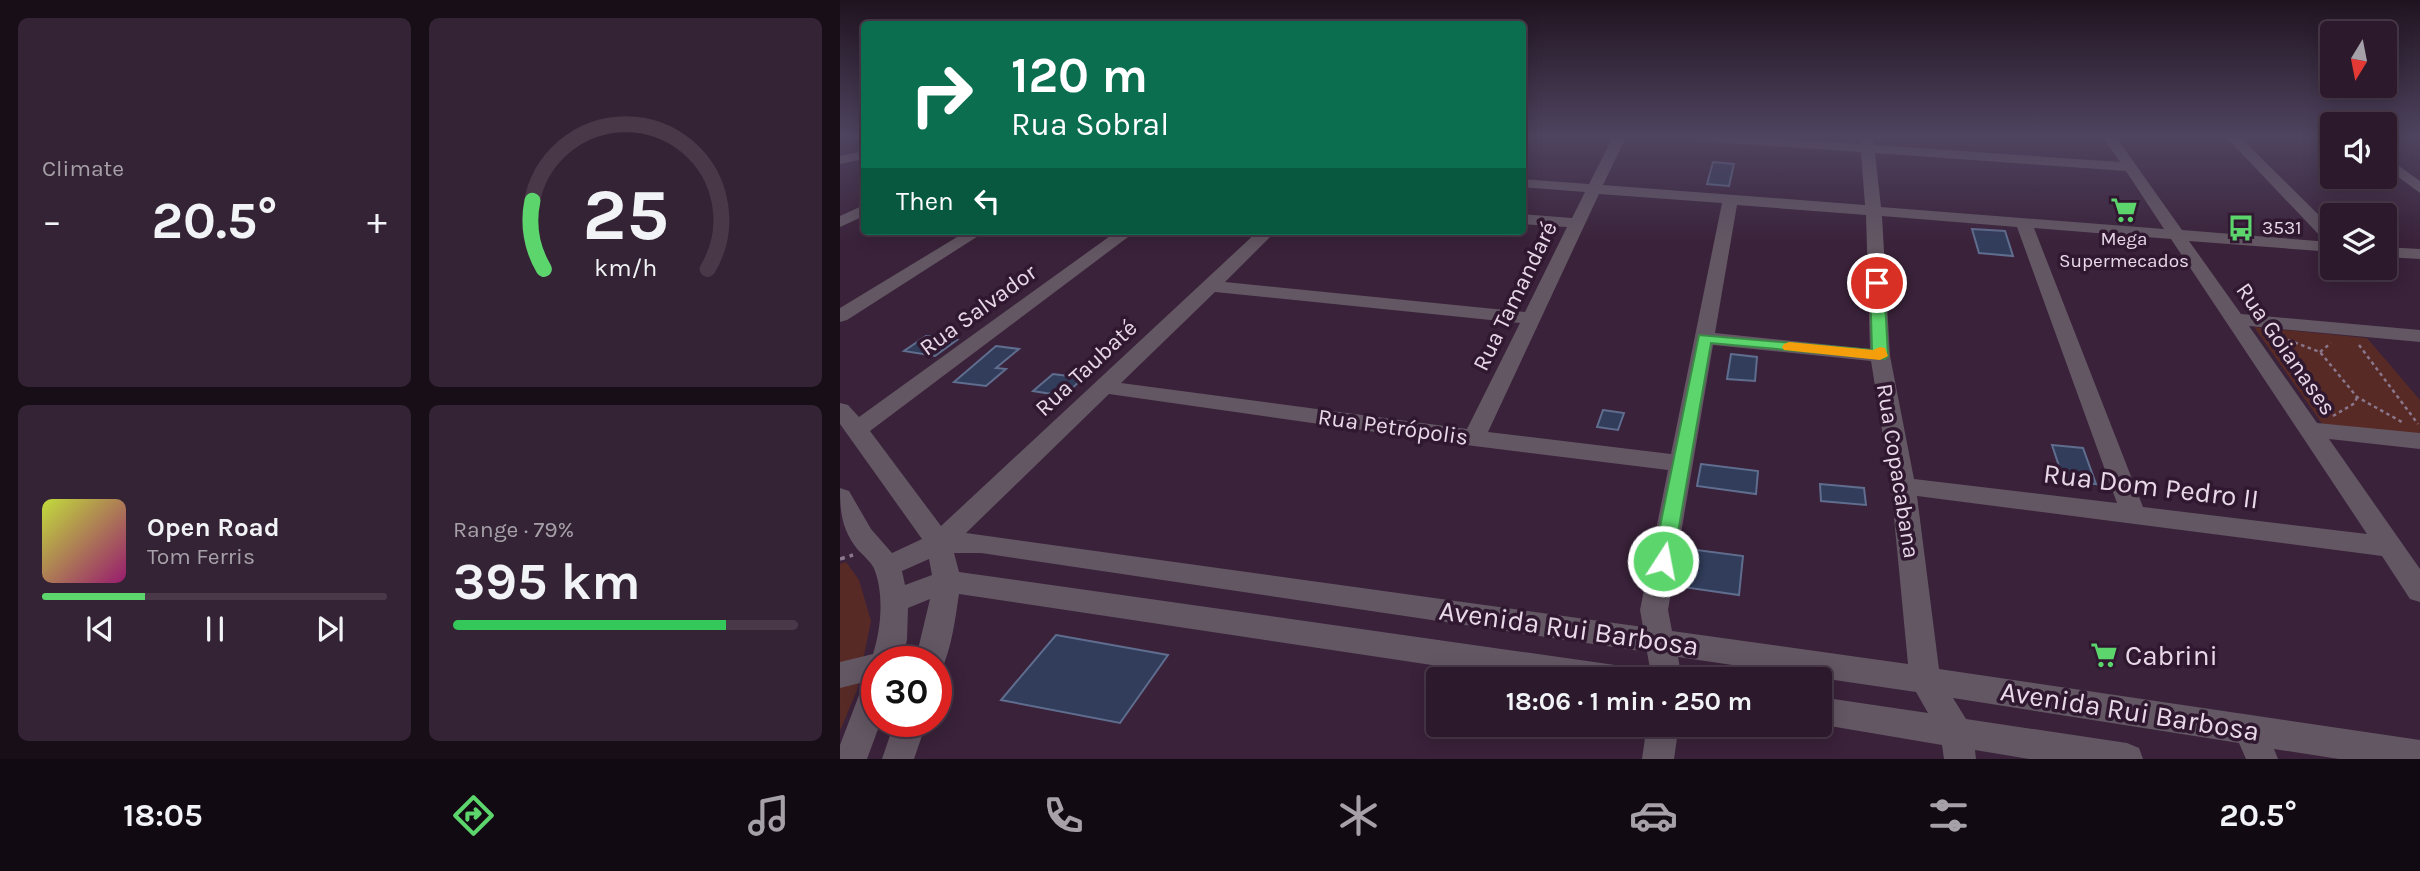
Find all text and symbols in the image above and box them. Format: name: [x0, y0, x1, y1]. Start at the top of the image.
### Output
north arrow: [2320, 21, 2398, 98]
map controls: [2320, 21, 2397, 280]
text: 120 m: [1011, 47, 1148, 104]
icon: right: [896, 49, 987, 140]
text: Rua Sobral: [1011, 106, 1169, 143]
button: sound: [2320, 112, 2397, 189]
text: Climate: [42, 155, 124, 182]
text: 25: [582, 172, 669, 257]
icon: left: [968, 182, 1006, 220]
text: Then: [896, 186, 954, 217]
text: 20.5°: [152, 190, 278, 251]
supermarket icon: Mega Supermecados: [2109, 195, 2139, 225]
text: −: [42, 199, 62, 244]
text: +: [367, 199, 387, 244]
button: layers: [2320, 203, 2397, 280]
bus stop icon: 3531: [2226, 213, 2256, 243]
street label: Rua Tamandaré: [1467, 217, 1563, 375]
place label: 3531: [2262, 217, 2301, 239]
place label: Mega Supermecados: [2059, 228, 2189, 272]
text: km/h: [594, 252, 657, 281]
pin: [1847, 253, 1907, 313]
street label: Rua Salvador: [914, 258, 1042, 361]
icon: arrive: [1858, 264, 1896, 302]
street label: Rua Goianases: [2230, 278, 2342, 420]
street label: Rua Taubaté: [1030, 314, 1142, 422]
street label: Rua Copacabana: [1871, 382, 1925, 560]
street label: Rua Petrópolis: [1316, 403, 1470, 451]
street label: Rua Dom Pedro II: [2041, 456, 2261, 516]
text: Open Road: [147, 512, 280, 543]
text: Range · 79%: [453, 516, 574, 543]
position arrow: [1626, 524, 1700, 598]
text: Tom Ferris: [147, 543, 255, 570]
text: 395 km: [453, 551, 641, 612]
street label: Avenida Rui Barbosa: [1437, 593, 1701, 663]
icon: previous: [81, 610, 119, 648]
icon: pause: [196, 610, 234, 648]
icon: next: [311, 610, 349, 648]
place label: Cabrini: [2125, 639, 2218, 672]
supermarket icon: Cabrini: [2089, 640, 2119, 670]
speed limit sign: 30: [861, 646, 952, 737]
street label: Avenida Rui Barbosa: [1998, 674, 2262, 748]
text: 18:06 · 1 min · 250 m: [1506, 686, 1752, 717]
icon: directions: [449, 791, 498, 840]
icon: music: [744, 791, 793, 840]
icon: phone: [1039, 791, 1088, 840]
icon: climate: [1334, 791, 1383, 840]
icon: car: [1629, 791, 1678, 840]
icon: filters: [1924, 791, 1973, 840]
text: 18:05: [123, 797, 203, 834]
text: 20.5°: [2219, 797, 2297, 834]

